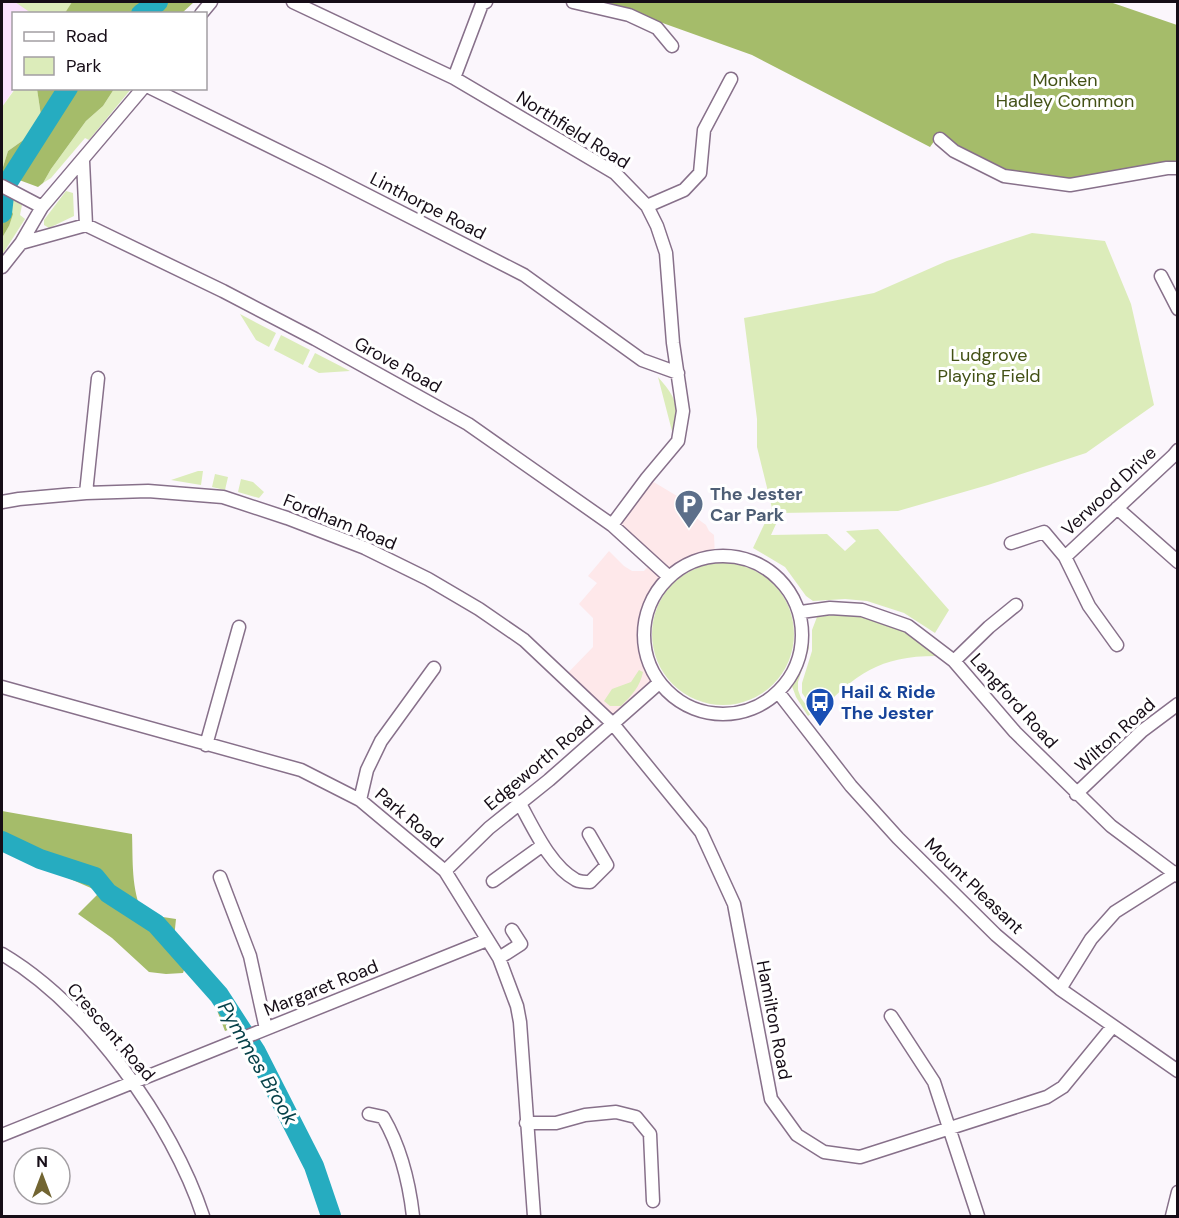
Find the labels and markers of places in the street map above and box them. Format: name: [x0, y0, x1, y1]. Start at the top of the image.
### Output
place label: The Jester Car Park: [710, 482, 803, 527]
parking icon: The Jester Car Park: [673, 488, 705, 530]
place label: Hail & Ride The Jester: [841, 680, 936, 725]
bus stop icon: Hail & Ride The Jester: [804, 686, 836, 728]

